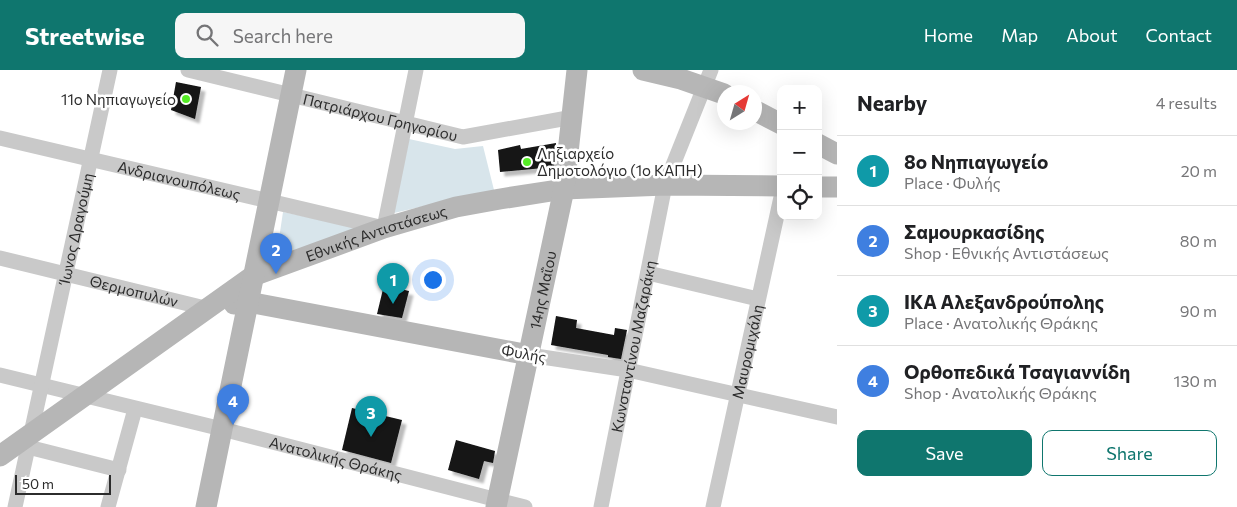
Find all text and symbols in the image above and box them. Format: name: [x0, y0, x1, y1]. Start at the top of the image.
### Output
search box: [175, 13, 525, 58]
text: Streetwise: [25, 21, 145, 50]
icon: search: [193, 21, 221, 49]
text: Search here: [233, 24, 333, 47]
text: Home: [924, 24, 973, 46]
text: Map: [1001, 24, 1038, 46]
text: About: [1066, 24, 1118, 46]
text: Contact: [1146, 24, 1212, 46]
north arrow: [717, 85, 762, 130]
map controls: [777, 85, 822, 220]
button: +: [777, 85, 822, 130]
street label: Πατριάρχου Γρηγορίου: [301, 89, 459, 144]
place label: 11ο Νηπιαγωγείο: [61, 90, 176, 108]
text: Nearby: [857, 90, 927, 115]
marker: 11ο Νηπιαγωγείο: [180, 93, 192, 105]
text: 4 results: [1156, 93, 1217, 112]
button: −: [777, 130, 822, 175]
place label: Ληξιαρχείο Δημοτολόγιο (1ο ΚΑΠΗ): [537, 144, 703, 179]
text: 8ο Νηπιαγωγείο: [904, 150, 1048, 173]
marker: Ληξιαρχείο Δημοτολόγιο (1ο ΚΑΠΗ): [521, 156, 533, 168]
street label: Ανδριανουπόλεως: [116, 157, 242, 203]
text: 1: [869, 161, 877, 180]
text: 20 m: [1181, 161, 1217, 180]
street label: Ίωνος Δραγούμη: [54, 171, 96, 288]
text: Place · Φυλής: [904, 173, 1001, 192]
button: locate: [777, 175, 822, 220]
street label: Εθνικής Αντιστάσεως: [303, 201, 449, 265]
text: Σαμουρκασίδης: [904, 220, 1044, 243]
text: 2: [868, 231, 878, 250]
text: 80 m: [1180, 231, 1217, 250]
pin: 2: [260, 233, 292, 274]
text: Shop · Εθνικής Αντιστάσεως: [904, 243, 1109, 262]
street label: 14ης Μαΐου: [525, 249, 560, 331]
street label: Κωνσταντίνου Μαζαράκη: [607, 259, 659, 434]
pin: 1: [377, 263, 409, 304]
your location: [420, 267, 446, 293]
street label: Θερμοπυλών: [88, 271, 180, 310]
text: ΙΚΑ Αλεξανδρούπολης: [904, 290, 1104, 313]
text: 3: [868, 301, 878, 320]
text: 90 m: [1180, 301, 1217, 320]
street label: Μαυρομιχάλη: [728, 303, 766, 401]
text: Place · Ανατολικής Θράκης: [904, 313, 1098, 332]
street label: Φυλής: [500, 340, 548, 366]
text: Ορθοπεδικά Τσαγιαννίδη: [904, 360, 1130, 383]
text: 4: [868, 371, 878, 390]
text: 130 m: [1174, 371, 1217, 390]
text: Shop · Ανατολικής Θράκης: [904, 383, 1097, 402]
pin: 4: [217, 384, 249, 425]
pin: 3: [355, 396, 387, 437]
button: Save: [857, 430, 1032, 476]
button: Share: [1042, 430, 1217, 476]
street label: Ανατολικής Θράκης: [267, 433, 404, 484]
scale bar: [15, 472, 111, 495]
text: 50 m: [22, 475, 54, 492]

